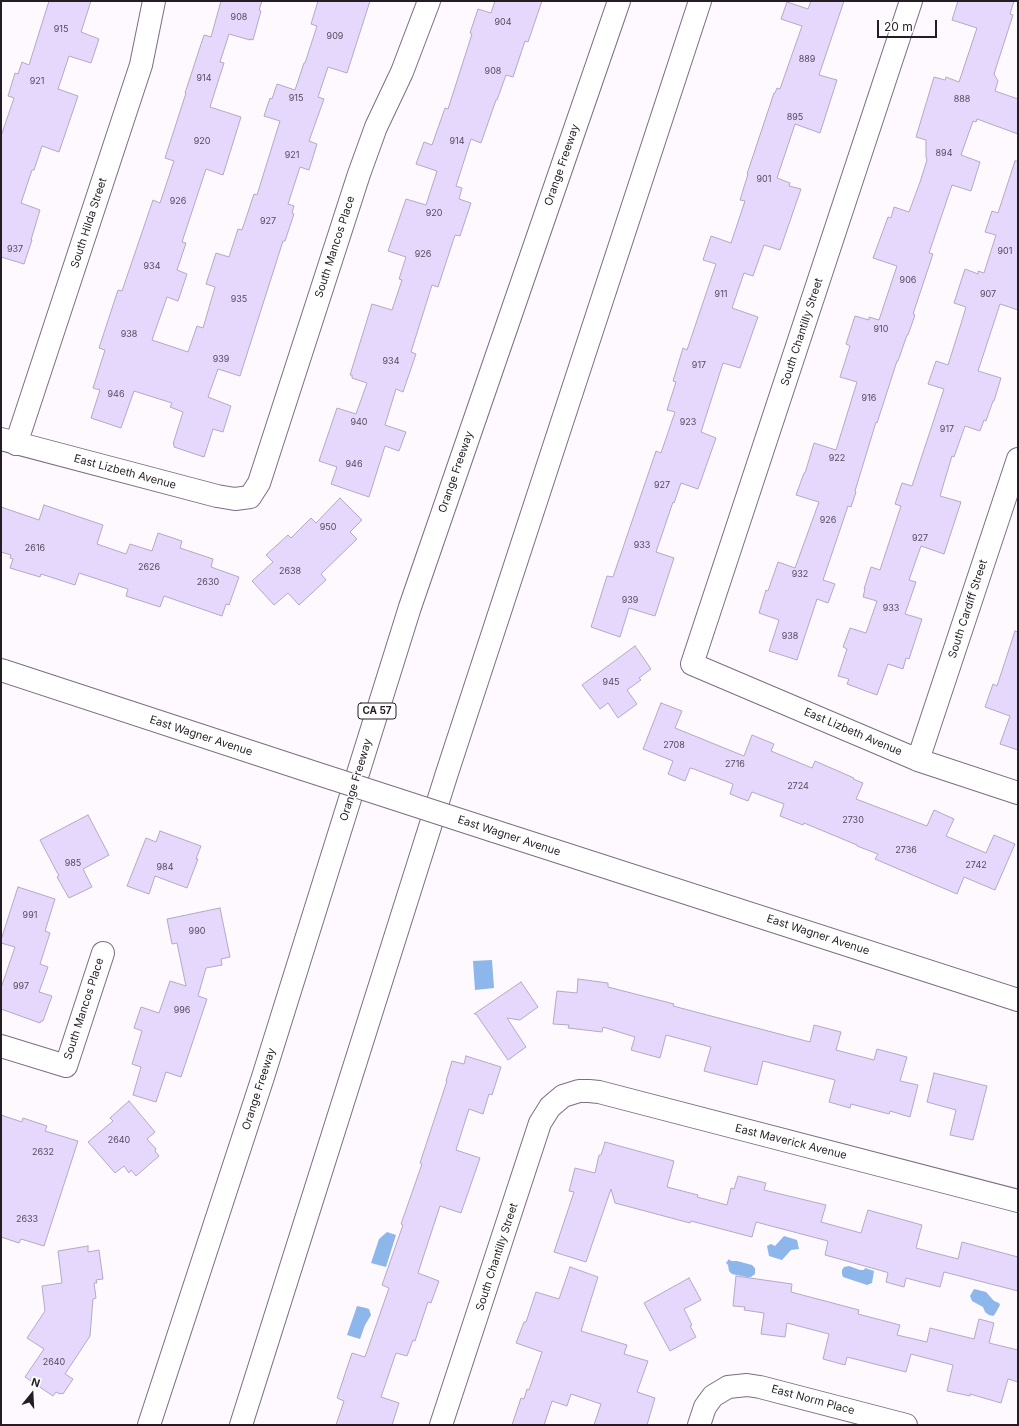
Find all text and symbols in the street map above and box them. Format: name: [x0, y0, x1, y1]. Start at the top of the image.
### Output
house number: 908: [231, 12, 247, 22]
scale bar: [879, 12, 939, 38]
house number: 904: [494, 17, 512, 27]
text: 20 m: [884, 19, 913, 34]
house number: 915: [54, 24, 68, 34]
house number: 909: [327, 31, 343, 41]
house number: 889: [799, 54, 815, 64]
house number: 908: [485, 66, 501, 76]
house number: 914: [196, 73, 212, 83]
house number: 921: [30, 76, 44, 86]
house number: 915: [289, 93, 303, 103]
house number: 888: [954, 94, 970, 104]
house number: 895: [787, 112, 803, 122]
street label: Orange Freeway: [542, 122, 582, 208]
house number: 920: [194, 136, 210, 146]
house number: 914: [449, 136, 465, 146]
house number: 894: [936, 148, 952, 158]
house number: 921: [285, 150, 299, 160]
house number: 901: [757, 174, 771, 184]
street label: South Hilda Street: [68, 176, 110, 270]
street label: South Mancos Place: [312, 194, 358, 300]
house number: 926: [170, 196, 186, 206]
house number: 920: [426, 208, 442, 218]
house number: 927: [260, 216, 276, 226]
house number: 937: [7, 244, 23, 254]
house number: 901: [998, 246, 1012, 256]
house number: 926: [415, 249, 431, 259]
house number: 934: [144, 261, 160, 271]
house number: 906: [900, 275, 916, 285]
street label: South Chantilly Street: [778, 276, 826, 388]
house number: 911: [715, 289, 727, 299]
house number: 907: [980, 289, 996, 299]
house number: 935: [231, 294, 247, 304]
house number: 910: [874, 324, 888, 334]
house number: 938: [121, 329, 137, 339]
house number: 939: [213, 354, 229, 364]
house number: 934: [383, 356, 399, 366]
house number: 917: [692, 360, 706, 370]
house number: 946: [108, 389, 124, 399]
house number: 916: [862, 393, 876, 403]
house number: 940: [350, 417, 368, 427]
house number: 923: [680, 417, 696, 427]
house number: 917: [940, 424, 954, 434]
street label: Orange Freeway: [436, 429, 476, 515]
street label: East Lizbeth Avenue: [72, 452, 178, 492]
house number: 922: [829, 453, 845, 463]
house number: 946: [346, 459, 362, 469]
house number: 927: [654, 480, 670, 490]
house number: 926: [820, 515, 836, 525]
house number: 950: [320, 522, 336, 532]
house number: 927: [912, 533, 928, 543]
house number: 933: [634, 540, 650, 550]
house number: 2616: [25, 543, 45, 553]
street label: South Cardiff Street: [946, 558, 990, 660]
house number: 2626: [138, 562, 160, 572]
house number: 2638: [279, 566, 301, 576]
house number: 932: [792, 569, 808, 579]
house number: 2630: [197, 577, 219, 587]
house number: 939: [622, 595, 638, 605]
house number: 933: [883, 603, 899, 613]
house number: 938: [782, 631, 798, 641]
house number: 945: [603, 677, 619, 687]
road number: CA 57: [358, 703, 396, 719]
street label: East Lizbeth Avenue: [802, 705, 904, 759]
street label: East Wagner Avenue: [148, 713, 254, 759]
street label: Orange Freeway: [337, 737, 375, 823]
house number: 2708: [663, 740, 685, 750]
house number: 2716: [725, 759, 745, 769]
house number: 2724: [787, 781, 809, 791]
street label: East Wagner Avenue: [456, 813, 562, 859]
house number: 2730: [842, 815, 864, 825]
house number: 2736: [895, 845, 917, 855]
house number: 985: [65, 858, 81, 868]
house number: 2742: [965, 860, 987, 870]
house number: 984: [157, 862, 173, 872]
house number: 991: [23, 910, 37, 920]
street label: East Wagner Avenue: [765, 912, 871, 958]
house number: 990: [189, 926, 205, 936]
street label: South Mancos Place: [61, 956, 107, 1062]
house number: 997: [13, 981, 29, 991]
house number: 996: [174, 1005, 190, 1015]
street label: Orange Freeway: [240, 1046, 278, 1132]
street label: East Maverick Avenue: [734, 1122, 848, 1162]
house number: 2640: [108, 1135, 130, 1145]
house number: 2632: [32, 1147, 54, 1157]
street label: South Chantilly Street: [473, 1201, 521, 1313]
house number: 2633: [16, 1214, 38, 1224]
house number: 2640: [43, 1357, 65, 1367]
north arrow: [12, 1374, 52, 1414]
text: N: [30, 1375, 42, 1391]
street label: East Norm Place: [770, 1383, 856, 1417]

